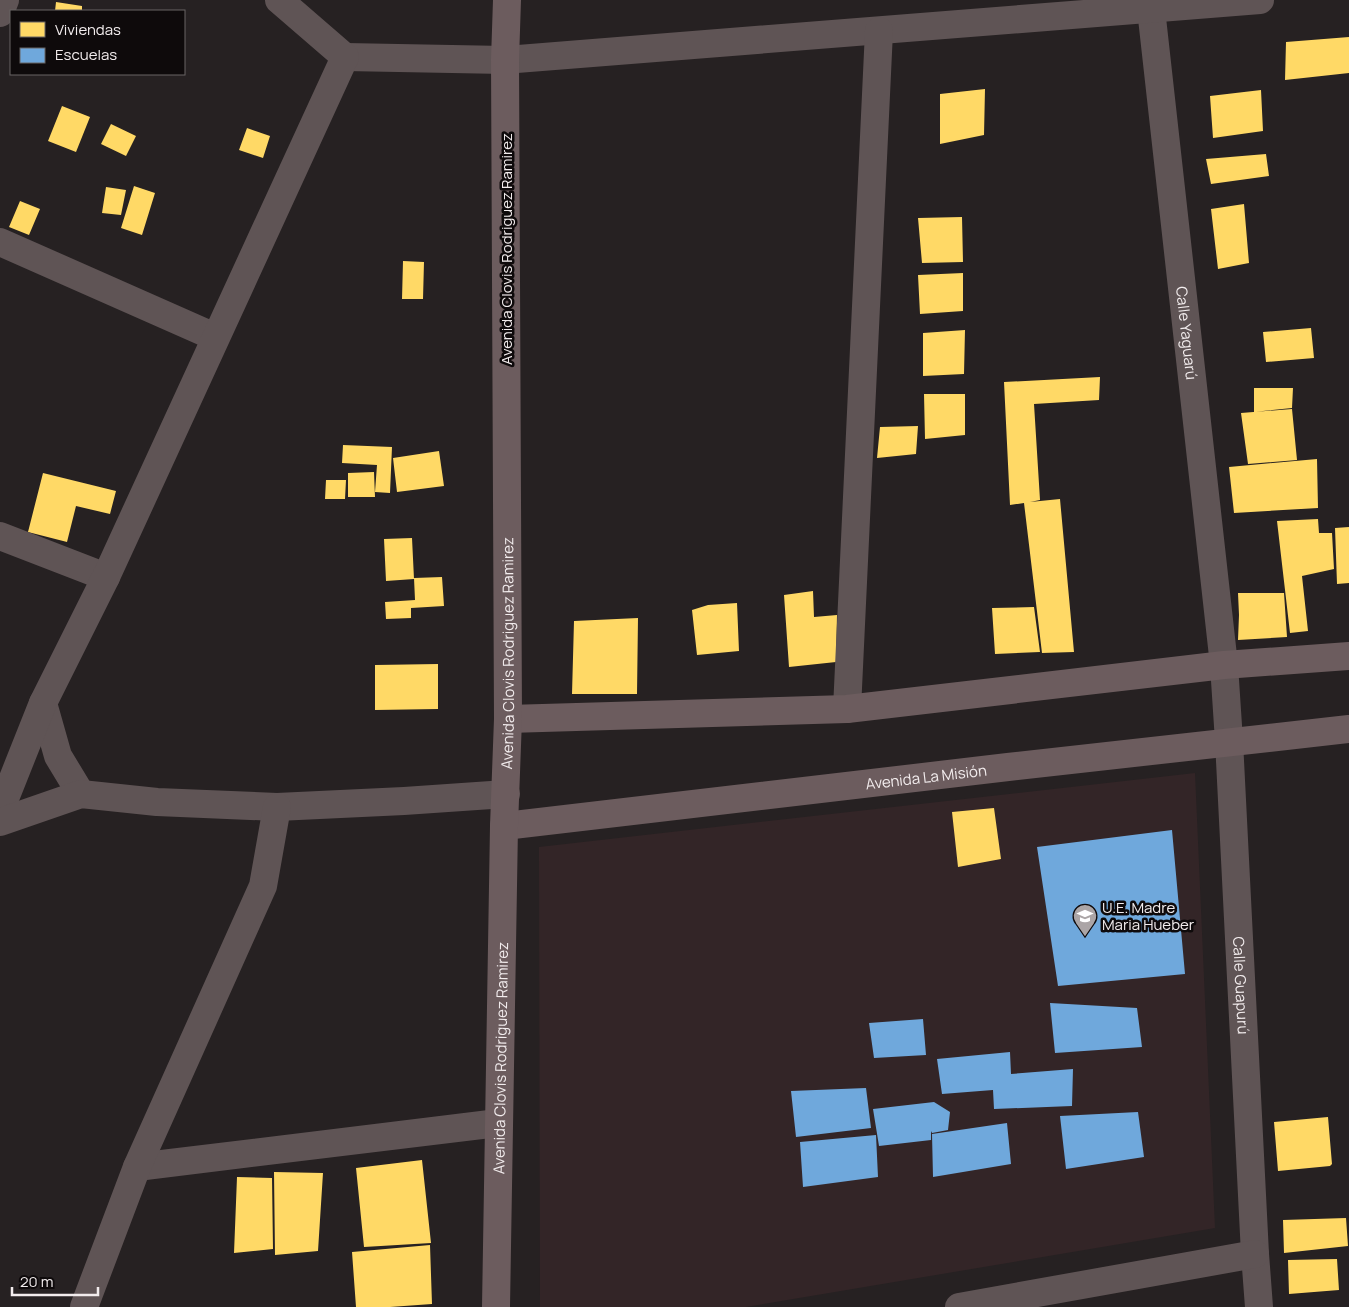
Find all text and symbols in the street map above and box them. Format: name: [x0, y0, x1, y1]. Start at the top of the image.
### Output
legend: [10, 10, 185, 75]
text: Viviendas: [55, 19, 121, 40]
text: Escuelas: [55, 44, 117, 65]
street label: Avenida Clovis Rodriguez Ramirez: [496, 133, 517, 365]
street label: Calle Yaguarú: [1171, 285, 1203, 381]
street label: Avenida Clovis Rodriguez Ramirez: [496, 537, 519, 770]
street label: Avenida La Misión: [864, 759, 988, 794]
place label: U.E. Madre Maria Hueber: [1102, 897, 1195, 935]
school or university icon: U.E. Madre Maria Hueber: [1072, 903, 1098, 937]
street label: Calle Guapurú: [1228, 936, 1254, 1035]
street label: Avenida Clovis Rodriguez Ramirez: [488, 942, 513, 1174]
scale bar: [12, 1264, 99, 1296]
text: 20 m: [20, 1271, 53, 1292]

